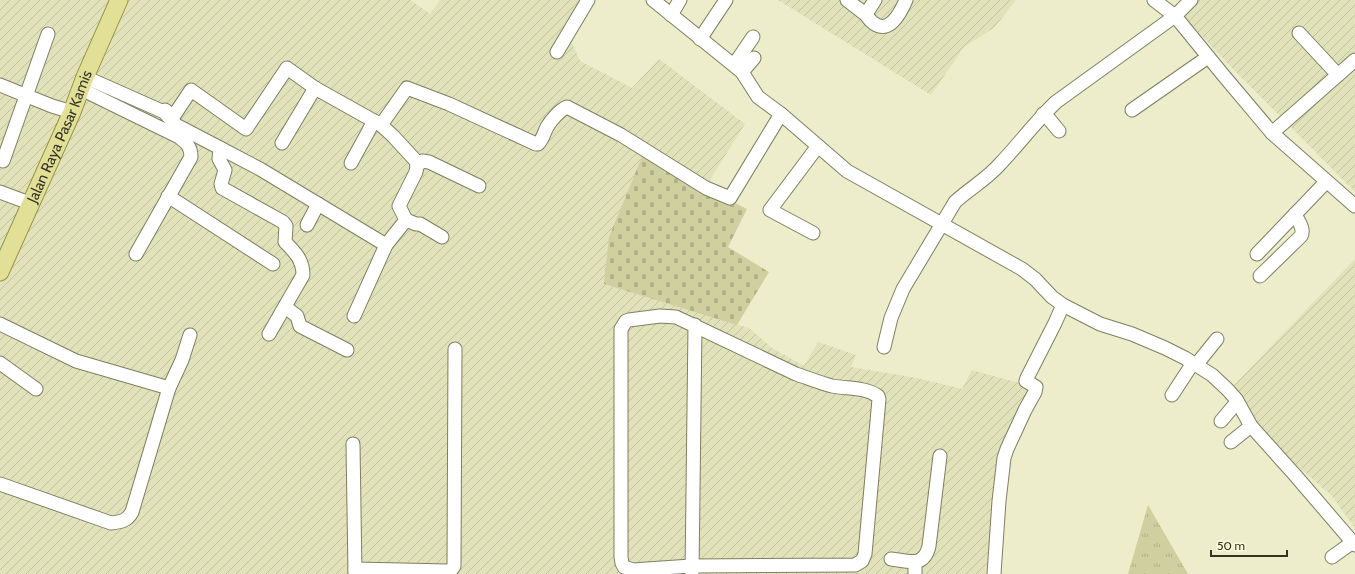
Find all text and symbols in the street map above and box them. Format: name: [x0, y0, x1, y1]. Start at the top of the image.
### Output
street label: Jalan Raya Pasar Kamis: [23, 67, 96, 207]
scale bar: [1211, 532, 1287, 558]
text: 50 m: [1217, 538, 1245, 553]

